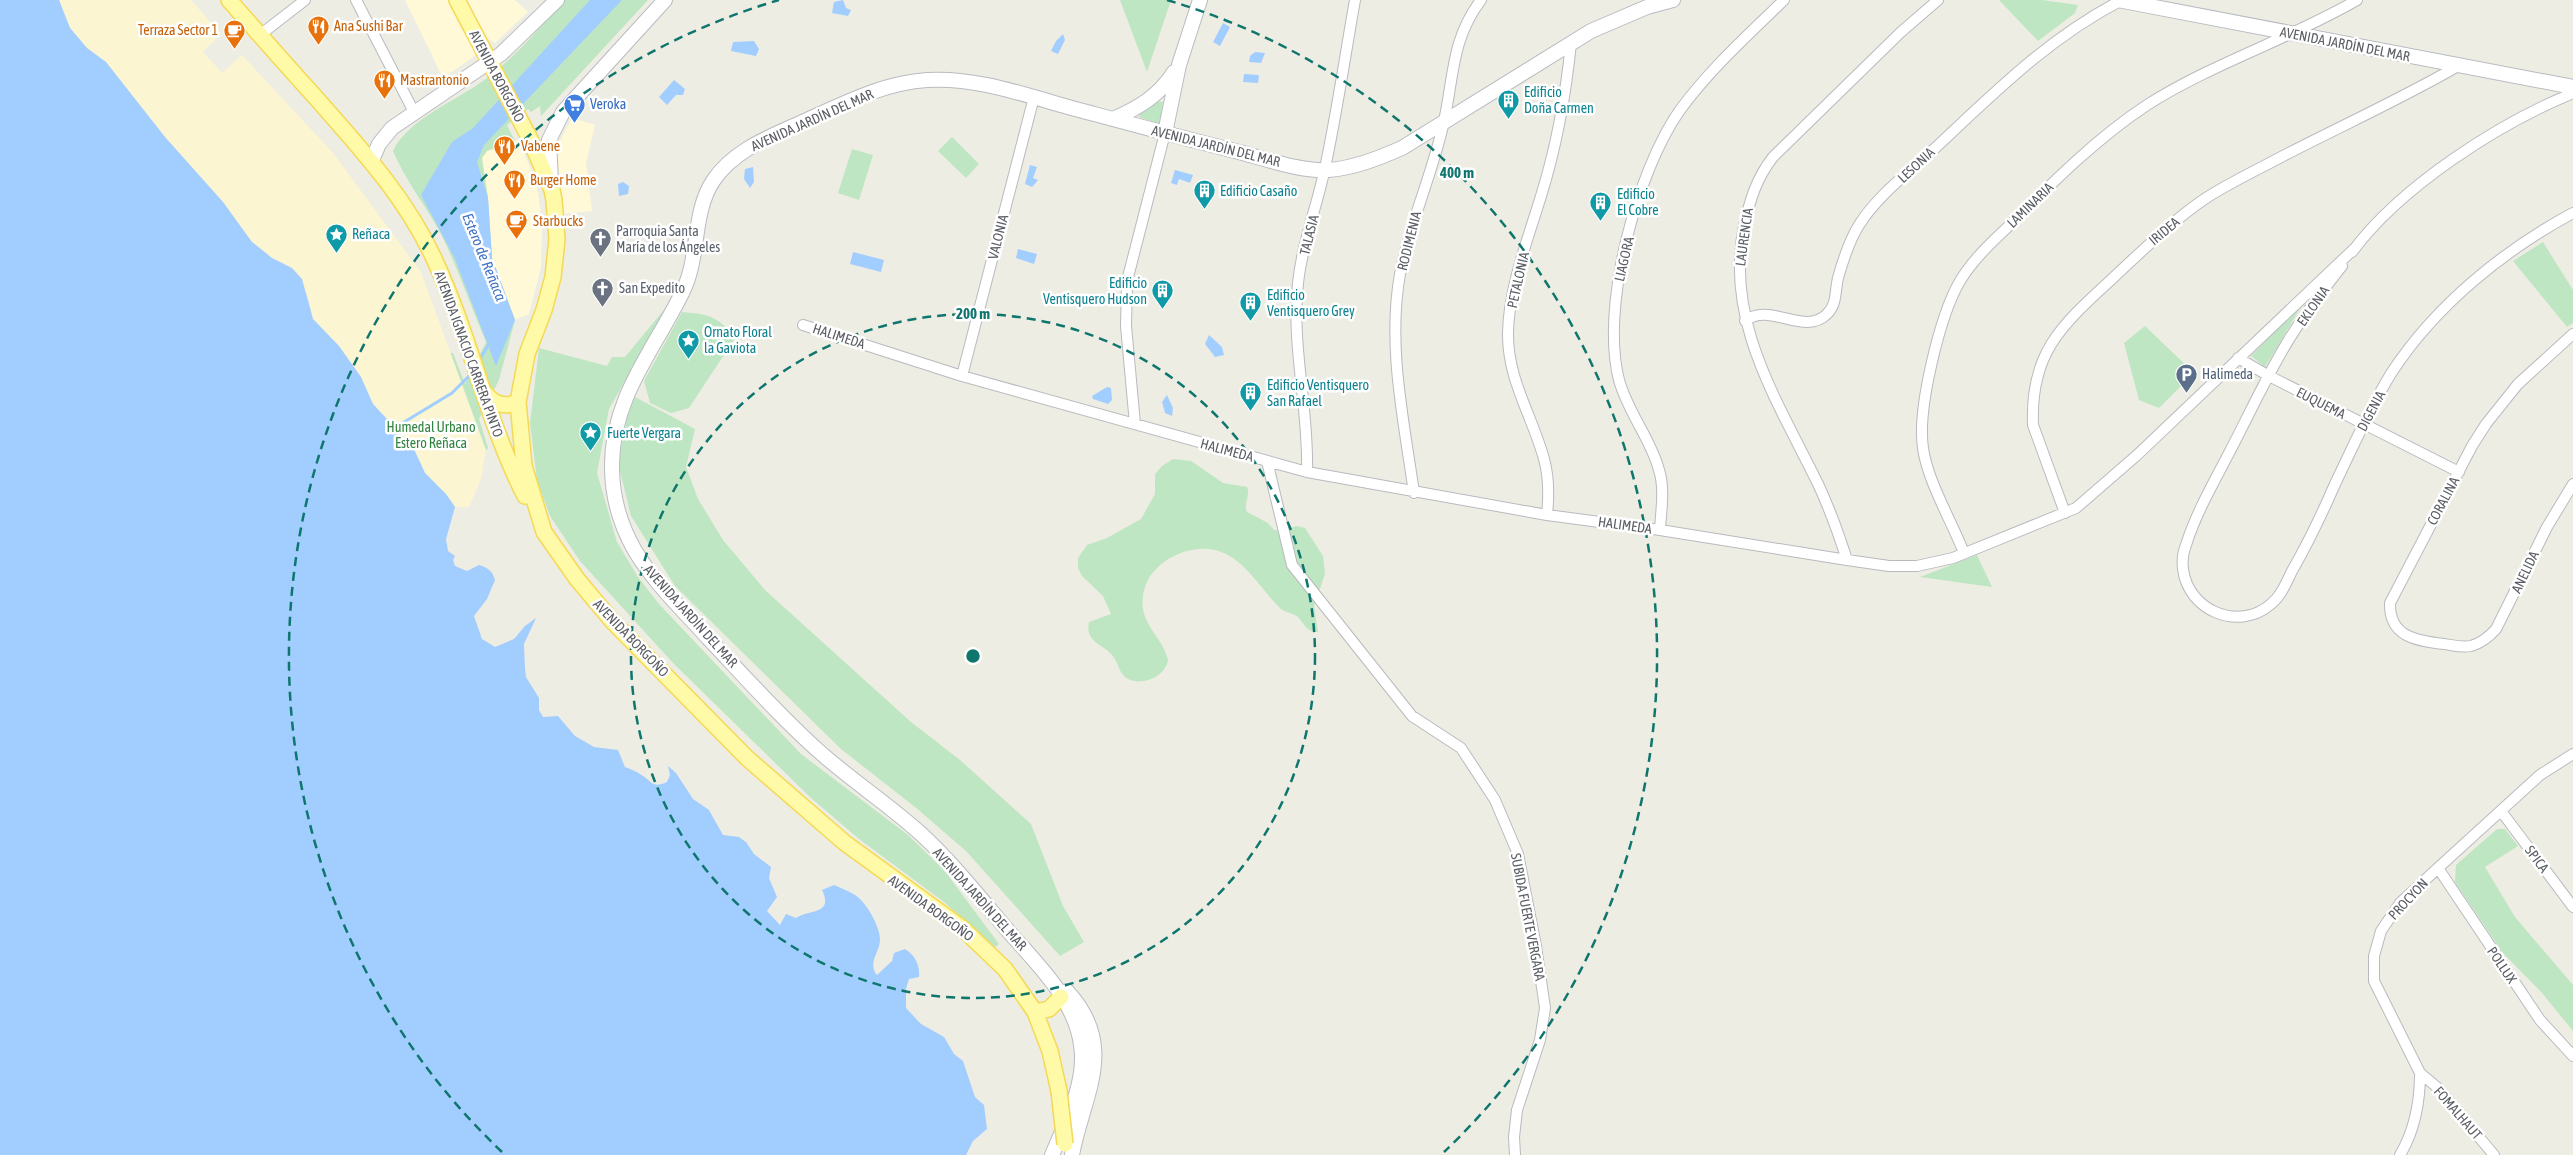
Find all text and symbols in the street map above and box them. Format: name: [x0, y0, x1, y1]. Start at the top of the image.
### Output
restaurant icon: Ana Sushi Bar: [306, 14, 330, 45]
cafe icon: Terraza Sector 1: [222, 18, 246, 49]
place label: Ana Sushi Bar: [334, 18, 404, 34]
place label: Terraza Sector 1: [138, 22, 218, 38]
street label: AVENIDA JARDÍN DEL MAR: [2279, 24, 2411, 64]
street label: AVENIDA BORGOÑO: [466, 27, 528, 125]
restaurant icon: Mastrantonio: [372, 68, 396, 99]
place label: Mastrantonio: [400, 72, 469, 88]
place label: Edificio Doña Carmen: [1524, 84, 1594, 116]
street label: AVENIDA JARDÍN DEL MAR: [748, 86, 876, 154]
building icon: Edificio Doña Carmen: [1496, 88, 1520, 119]
supermarket icon: Veroka: [562, 92, 586, 123]
place label: Veroka: [590, 96, 626, 112]
street label: AVENIDA JARDÍN DEL MAR: [1150, 122, 1282, 170]
restaurant icon: Vabene: [493, 134, 517, 165]
place label: Vabene: [521, 138, 560, 154]
street label: LESONIA: [1894, 144, 1938, 186]
text: 400 m: [1439, 164, 1474, 181]
restaurant icon: Burger Home: [502, 168, 526, 199]
place label: Burger Home: [530, 172, 596, 188]
building icon: Edificio Casaño: [1192, 179, 1216, 210]
street label: LAMINARIA: [2004, 179, 2056, 231]
place label: Edificio Casaño: [1220, 183, 1297, 199]
place label: Edificio El Cobre: [1617, 186, 1659, 218]
building icon: Edificio El Cobre: [1589, 190, 1613, 221]
street label: LAURENCIA: [1732, 207, 1756, 267]
cafe icon: Starbucks: [505, 209, 529, 240]
street label: RODIMENIA: [1394, 210, 1424, 272]
water label: Estero de Reñaca: [459, 211, 510, 303]
place label: Starbucks: [533, 213, 583, 229]
street label: VALONIA: [985, 213, 1011, 261]
street label: TALASIA: [1296, 213, 1322, 257]
street label: IRIDEA: [2146, 214, 2183, 248]
place icon: Reñaca: [324, 222, 348, 253]
place label: Parroquia Santa María de los Ángeles: [616, 223, 720, 255]
place label: Reñaca: [352, 226, 390, 242]
church icon: Parroquia Santa María de los Ángeles: [588, 227, 612, 258]
street label: LIAGORA: [1611, 235, 1637, 283]
street label: PETALONIA: [1504, 250, 1532, 310]
street label: AVENIDA IGNACIO CARRERA PINTO: [431, 269, 507, 439]
place label: Edificio Ventisquero Hudson: [1043, 275, 1147, 307]
church icon: San Expedito: [591, 276, 615, 307]
building icon: Edificio Ventisquero Hudson: [1151, 279, 1175, 310]
place label: San Expedito: [619, 280, 685, 296]
street label: EKLONIA: [2294, 283, 2332, 329]
place label: Edificio Ventisquero Grey: [1267, 287, 1355, 319]
building icon: Edificio Ventisquero Grey: [1239, 291, 1263, 322]
text: 200 m: [956, 305, 990, 322]
street label: HALIMEDA: [811, 320, 867, 352]
place label: Ornato Floral la Gaviota: [704, 324, 772, 356]
place icon: Ornato Floral la Gaviota: [676, 328, 700, 359]
parking icon: Halimeda: [2174, 362, 2198, 393]
place label: Halimeda: [2202, 366, 2253, 382]
place label: Edificio Ventisquero San Rafael: [1267, 377, 1369, 409]
building icon: Edificio Ventisquero San Rafael: [1239, 381, 1263, 412]
street label: EUQUEMA: [2294, 384, 2348, 422]
street label: DIGENIA: [2354, 388, 2388, 434]
park label: Humedal Urbano Estero Reñaca: [387, 419, 475, 451]
place icon: Fuerte Vergara: [579, 421, 603, 452]
place label: Fuerte Vergara: [607, 425, 681, 441]
street label: HALIMEDA: [1199, 435, 1255, 465]
street label: CORALINA: [2424, 474, 2462, 528]
street label: HALIMEDA: [1597, 513, 1653, 537]
street label: ANELIDA: [2508, 548, 2542, 596]
street label: AVENIDA JARDÍN DEL MAR: [641, 562, 741, 670]
street label: AVENIDA BORGOÑO: [590, 596, 672, 680]
centre of rings: [964, 647, 982, 665]
street label: SPICA: [2522, 842, 2552, 876]
street label: AVENIDA JARDÍN DEL MAR: [930, 845, 1030, 953]
street label: SUBIDA FUERTE VERGARA: [1508, 852, 1548, 982]
street label: AVENIDA BORGOÑO: [885, 872, 977, 944]
street label: PROCYON: [2385, 875, 2431, 923]
street label: POLLUX: [2484, 944, 2520, 987]
street label: FOMALHAUT: [2431, 1083, 2485, 1143]

